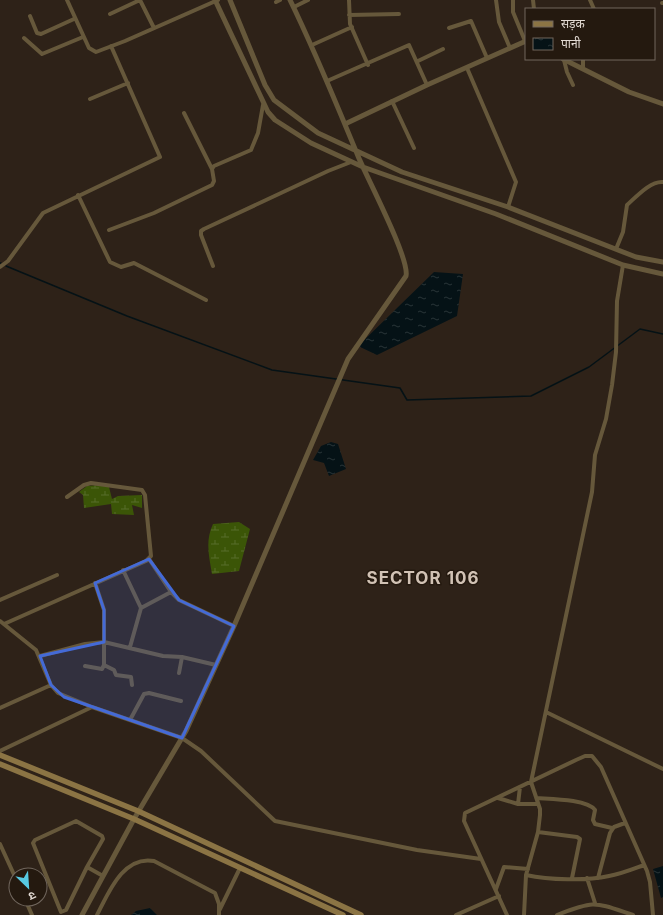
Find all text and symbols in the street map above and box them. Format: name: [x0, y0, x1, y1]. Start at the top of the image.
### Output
legend: [525, 8, 655, 60]
text: सड़क: [561, 16, 586, 31]
text: पानी: [561, 36, 582, 51]
district label: SECTOR 106: [367, 568, 479, 588]
north arrow: [8, 867, 48, 907]
text: उ: [26, 888, 38, 904]

